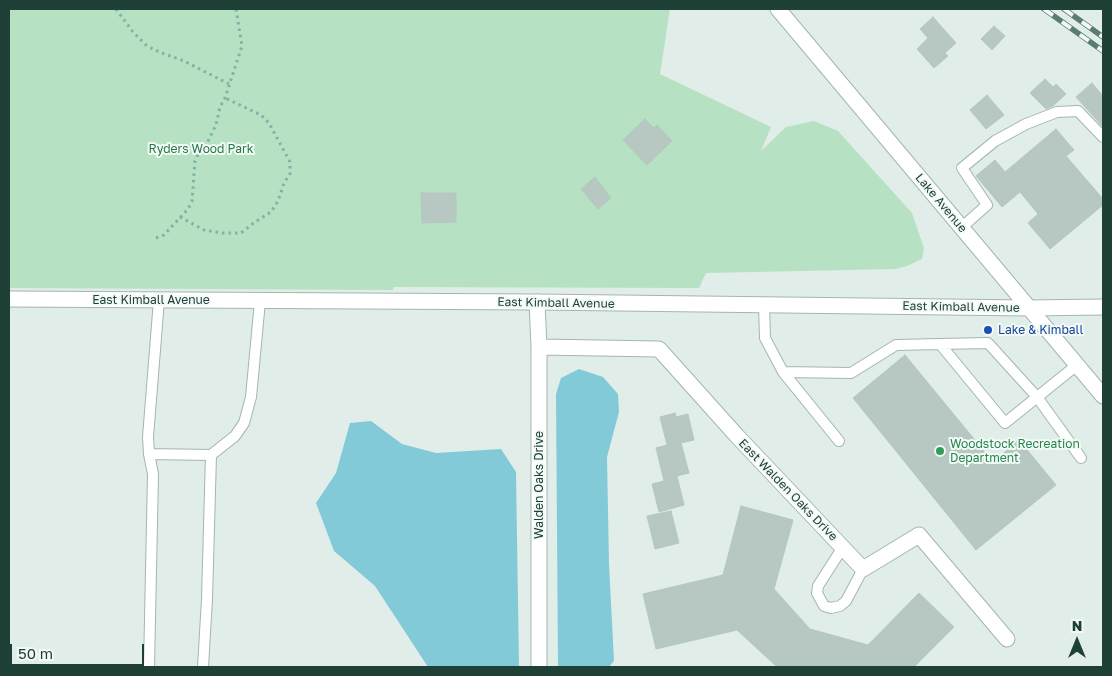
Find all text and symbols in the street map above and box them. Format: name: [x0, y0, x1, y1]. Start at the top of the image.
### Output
park label: Ryders Wood Park: [149, 142, 253, 156]
street label: Lake Avenue: [912, 171, 970, 235]
street label: East Kimball Avenue: [92, 293, 210, 307]
street label: East Kimball Avenue: [497, 295, 615, 311]
street label: East Kimball Avenue: [902, 299, 1020, 315]
place label: Lake & Kimball: [998, 323, 1083, 337]
marker: Lake & Kimball: [982, 324, 994, 336]
street label: Walden Oaks Drive: [532, 431, 546, 539]
street label: East Walden Oaks Drive: [736, 436, 840, 544]
place label: Woodstock Recreation Department: [950, 437, 1080, 465]
marker: Woodstock Recreation Department: [934, 445, 946, 457]
north arrow: [1052, 616, 1102, 666]
text: N: [1072, 617, 1082, 634]
scale bar: [12, 634, 146, 666]
text: 50 m: [18, 644, 53, 662]

